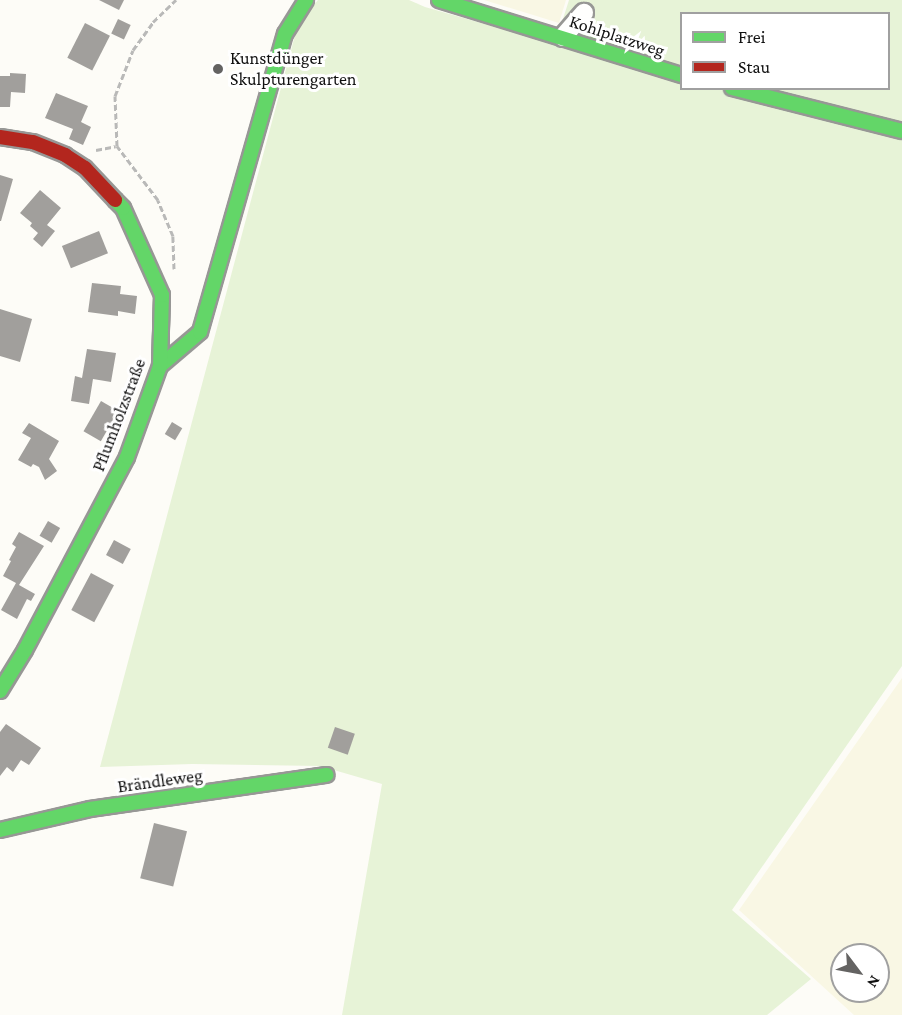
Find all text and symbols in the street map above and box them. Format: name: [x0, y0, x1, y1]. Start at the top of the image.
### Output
street label: Kohlplatzweg: [567, 10, 667, 62]
legend: [680, 12, 890, 90]
text: Frei: [738, 27, 765, 47]
place label: Kunstdünger Skulpturengarten: [230, 48, 356, 90]
text: Stau: [738, 57, 770, 77]
marker: Kunstdünger Skulpturengarten: [211, 62, 225, 76]
street label: Pflumholzstraße: [88, 356, 150, 474]
street label: Brändleweg: [116, 764, 204, 798]
north arrow: [830, 943, 890, 1003]
text: N: [864, 973, 884, 991]

